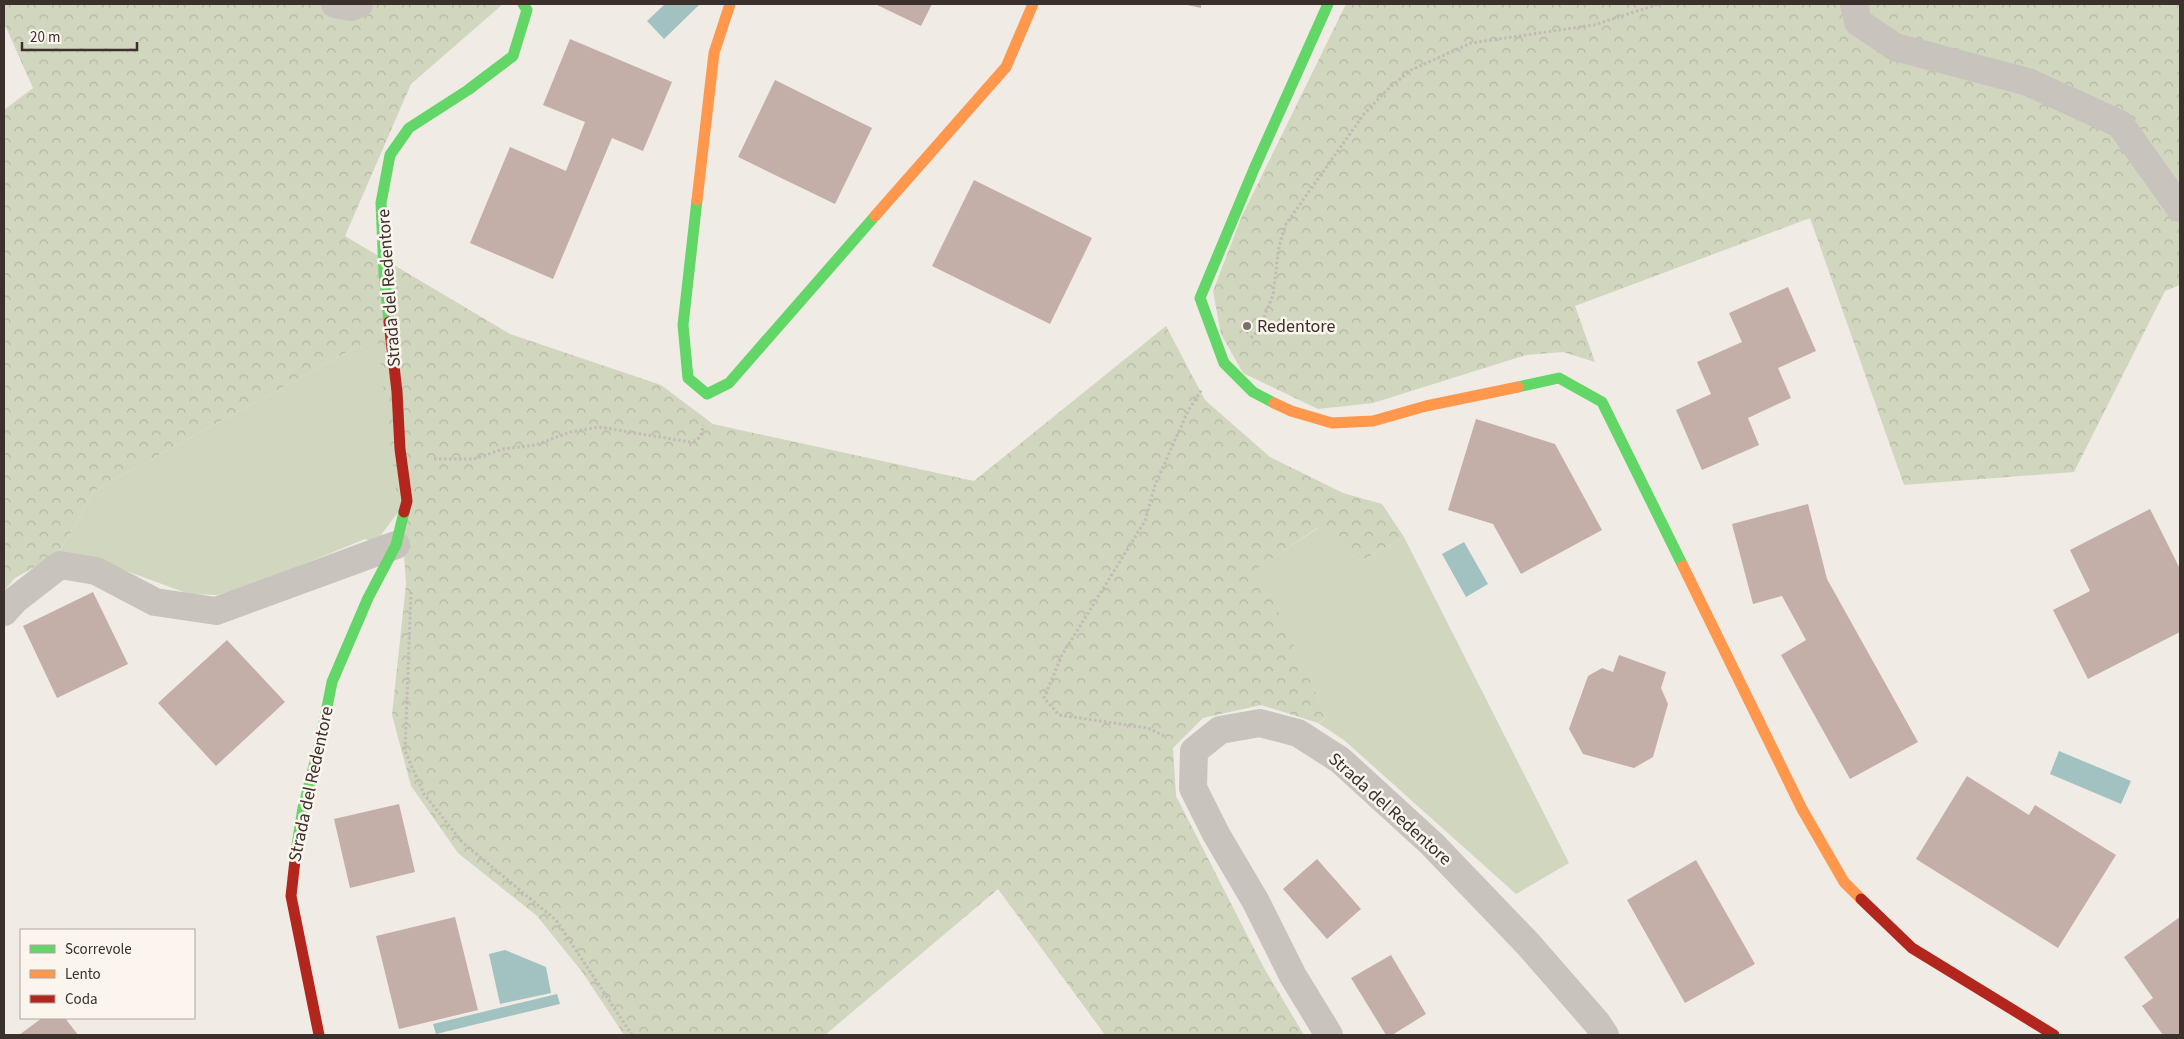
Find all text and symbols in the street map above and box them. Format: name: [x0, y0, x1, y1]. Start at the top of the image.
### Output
scale bar: [22, 20, 138, 52]
text: 20 m: [30, 27, 60, 48]
street label: Strada del Redentore: [371, 208, 407, 368]
place label: Redentore: [1257, 314, 1335, 339]
marker: Redentore: [1241, 320, 1253, 332]
street label: Strada del Redentore: [282, 704, 340, 864]
street label: Strada del Redentore: [1323, 747, 1457, 871]
legend: [20, 929, 195, 1019]
text: Scorrevole: [65, 939, 132, 960]
text: Lento: [65, 964, 101, 985]
text: Coda: [65, 989, 98, 1010]

